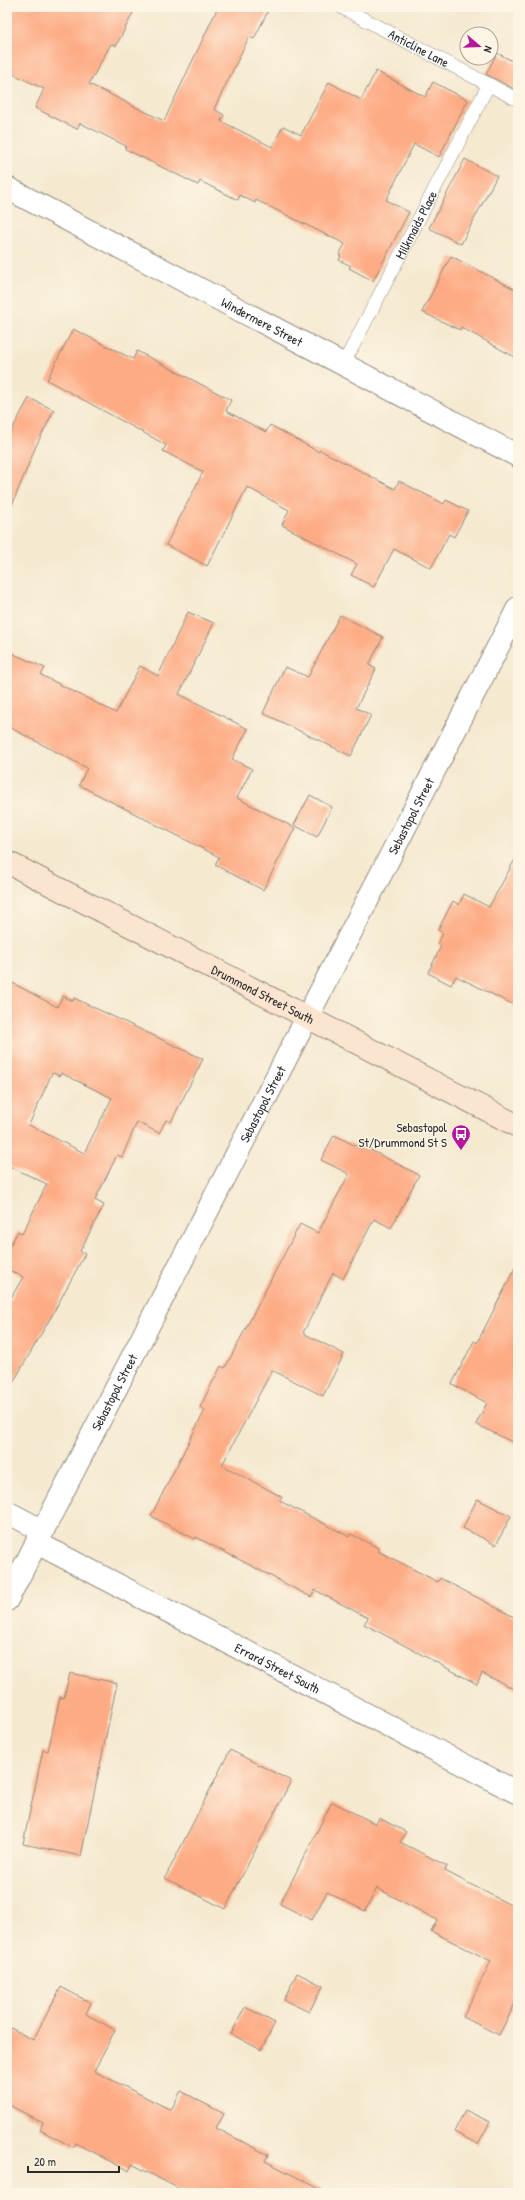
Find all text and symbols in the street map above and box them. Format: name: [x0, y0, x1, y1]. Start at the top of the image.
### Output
street label: Anticline Lane: [385, 25, 452, 71]
north arrow: [459, 26, 499, 66]
text: N: [481, 44, 496, 54]
street label: Milkmaids Place: [391, 188, 441, 262]
street label: Windermere Street: [218, 293, 306, 351]
street label: Sebastopol Street: [384, 774, 438, 857]
street label: Drummond Street South: [209, 960, 318, 1028]
street label: Sebastopol Street: [235, 1062, 290, 1145]
place label: Sebastopol St/Drummond St S: [358, 1118, 448, 1151]
bus stop icon: Sebastopol St/Drummond St S: [450, 1123, 472, 1151]
street label: Sebastopol Street: [87, 1350, 142, 1433]
street label: Errard Street South: [232, 1638, 324, 1698]
scale bar: [28, 2148, 119, 2174]
text: 20 m: [34, 2153, 56, 2170]

